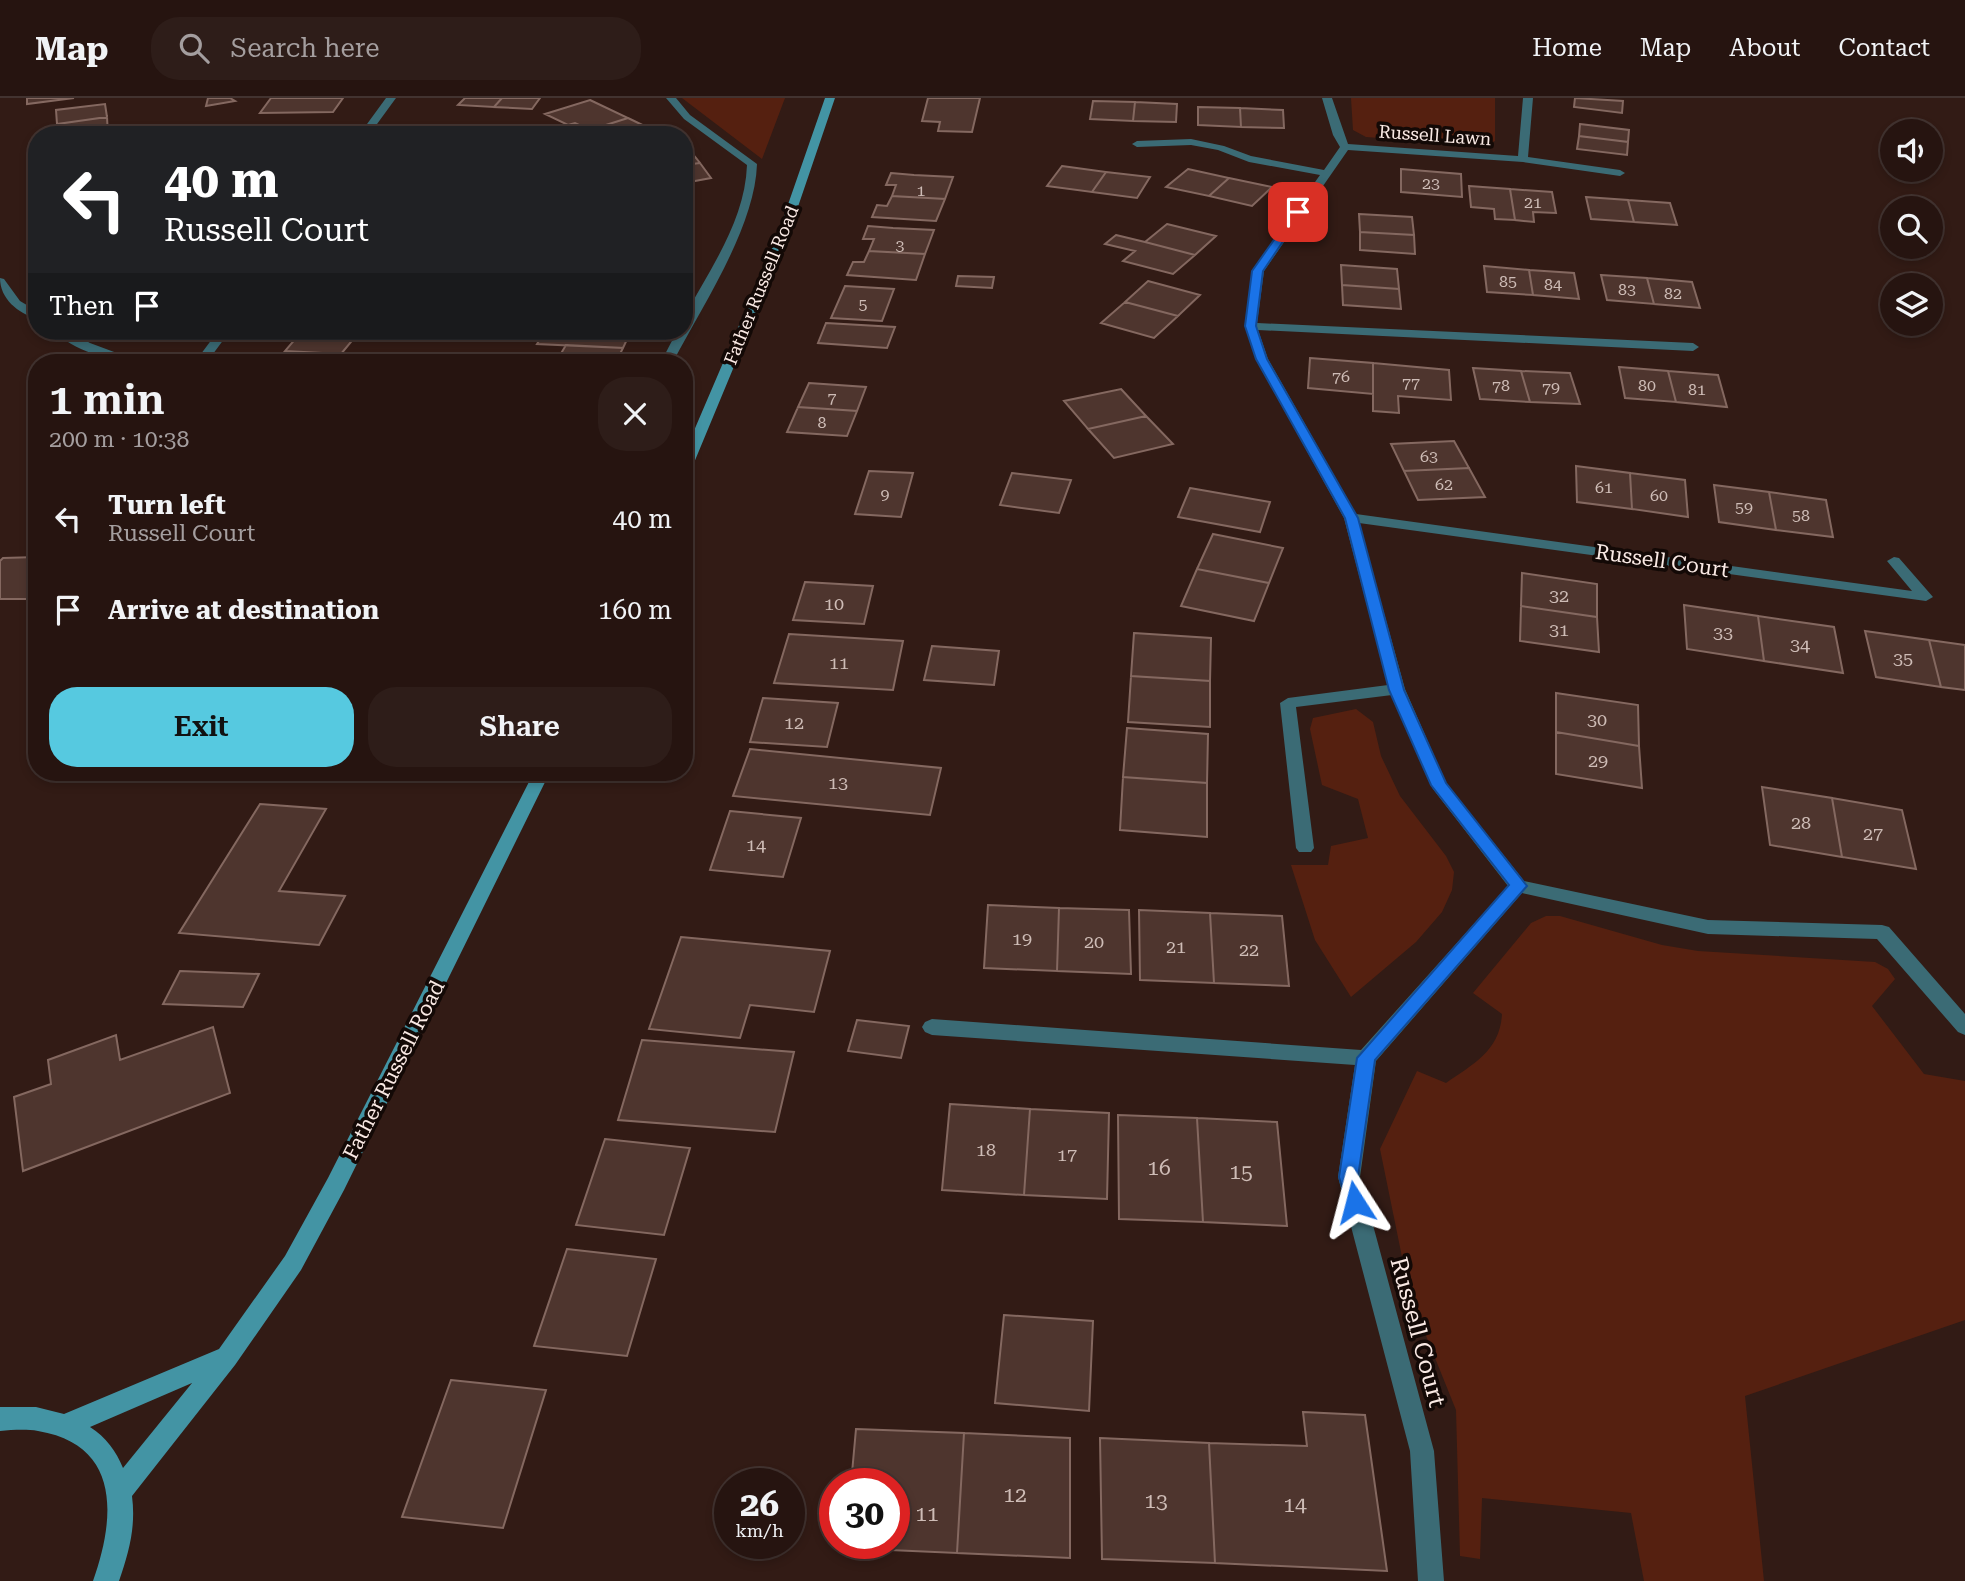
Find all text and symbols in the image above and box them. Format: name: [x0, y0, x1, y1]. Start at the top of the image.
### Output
search box: [151, 17, 641, 80]
text: Map: [35, 29, 109, 68]
icon: search: [175, 29, 213, 67]
text: Search here: [231, 33, 380, 63]
text: Home: [1532, 34, 1602, 62]
text: Map: [1640, 34, 1691, 62]
text: About: [1729, 34, 1800, 62]
text: Contact: [1838, 34, 1930, 62]
map controls: [1880, 119, 1943, 336]
button: sound: [1880, 119, 1943, 182]
street label: Russell Lawn: [1378, 121, 1492, 149]
text: 40 m: [164, 152, 279, 209]
icon: left: [49, 154, 140, 245]
house number: 23: [1422, 174, 1440, 193]
house number: 1: [917, 181, 926, 200]
pin: [1268, 182, 1328, 242]
icon: arrive: [1279, 193, 1317, 231]
house number: 21: [1524, 193, 1542, 212]
button: search: [1880, 196, 1943, 259]
street label: Father Russell Road: [720, 202, 803, 368]
text: Russell Court: [164, 211, 369, 249]
house number: 3: [896, 236, 905, 255]
house number: 85: [1499, 272, 1517, 291]
button: layers: [1880, 273, 1943, 336]
house number: 84: [1544, 275, 1562, 294]
house number: 83: [1618, 280, 1636, 299]
house number: 82: [1664, 284, 1682, 303]
icon: arrive: [128, 287, 166, 325]
text: Then: [49, 291, 114, 321]
house number: 5: [859, 295, 868, 314]
house number: 76: [1332, 367, 1350, 386]
house number: 77: [1402, 373, 1420, 392]
text: 1 min: [49, 375, 165, 424]
house number: 78: [1492, 376, 1510, 395]
house number: 80: [1638, 376, 1656, 395]
button: close: [598, 377, 672, 451]
house number: 79: [1542, 378, 1560, 397]
house number: 81: [1688, 380, 1706, 399]
house number: 7: [828, 388, 837, 407]
house number: 8: [818, 413, 827, 432]
text: 200 m · 10:38: [49, 426, 189, 453]
house number: 63: [1420, 447, 1438, 466]
house number: 62: [1435, 475, 1453, 494]
house number: 61: [1595, 478, 1613, 497]
house number: 9: [881, 485, 890, 504]
house number: 60: [1650, 486, 1668, 505]
text: Turn left: [108, 490, 226, 520]
house number: 59: [1735, 498, 1753, 517]
icon: left: [49, 500, 87, 538]
text: 40 m: [613, 504, 672, 534]
house number: 58: [1792, 506, 1810, 525]
text: Russell Court: [108, 520, 255, 547]
street label: Russell Court: [1594, 540, 1730, 582]
house number: 32: [1549, 585, 1569, 606]
icon: arrive: [49, 591, 87, 629]
house number: 10: [824, 593, 844, 614]
text: Arrive at destination: [108, 595, 379, 625]
text: 160 m: [598, 595, 672, 625]
house number: 31: [1549, 619, 1569, 640]
house number: 33: [1713, 622, 1733, 643]
house number: 34: [1790, 634, 1810, 655]
house number: 35: [1893, 648, 1913, 669]
house number: 11: [829, 652, 849, 673]
button: Exit: [49, 687, 354, 767]
button: Share: [368, 687, 672, 767]
house number: 30: [1587, 709, 1607, 730]
house number: 12: [784, 712, 804, 733]
house number: 29: [1588, 750, 1608, 771]
house number: 13: [828, 772, 848, 793]
house number: 28: [1791, 812, 1811, 833]
house number: 27: [1863, 823, 1883, 844]
house number: 14: [746, 834, 766, 855]
house number: 19: [1012, 928, 1032, 949]
house number: 20: [1084, 931, 1104, 952]
house number: 21: [1166, 936, 1186, 957]
house number: 22: [1239, 939, 1259, 960]
street label: Father Russell Road: [338, 976, 450, 1164]
house number: 18: [976, 1139, 996, 1160]
house number: 17: [1057, 1144, 1077, 1165]
house number: 16: [1147, 1156, 1171, 1180]
house number: 15: [1229, 1160, 1253, 1184]
position arrow: [1318, 1165, 1392, 1239]
street label: Russell Court: [1385, 1254, 1451, 1410]
speed limit sign: 30: [819, 1468, 910, 1559]
house number: 12: [1003, 1483, 1027, 1507]
text: 26: [740, 1484, 779, 1525]
house number: 13: [1144, 1489, 1168, 1513]
house number: 14: [1283, 1493, 1307, 1517]
house number: 11: [915, 1502, 939, 1526]
text: km/h: [735, 1520, 784, 1541]

